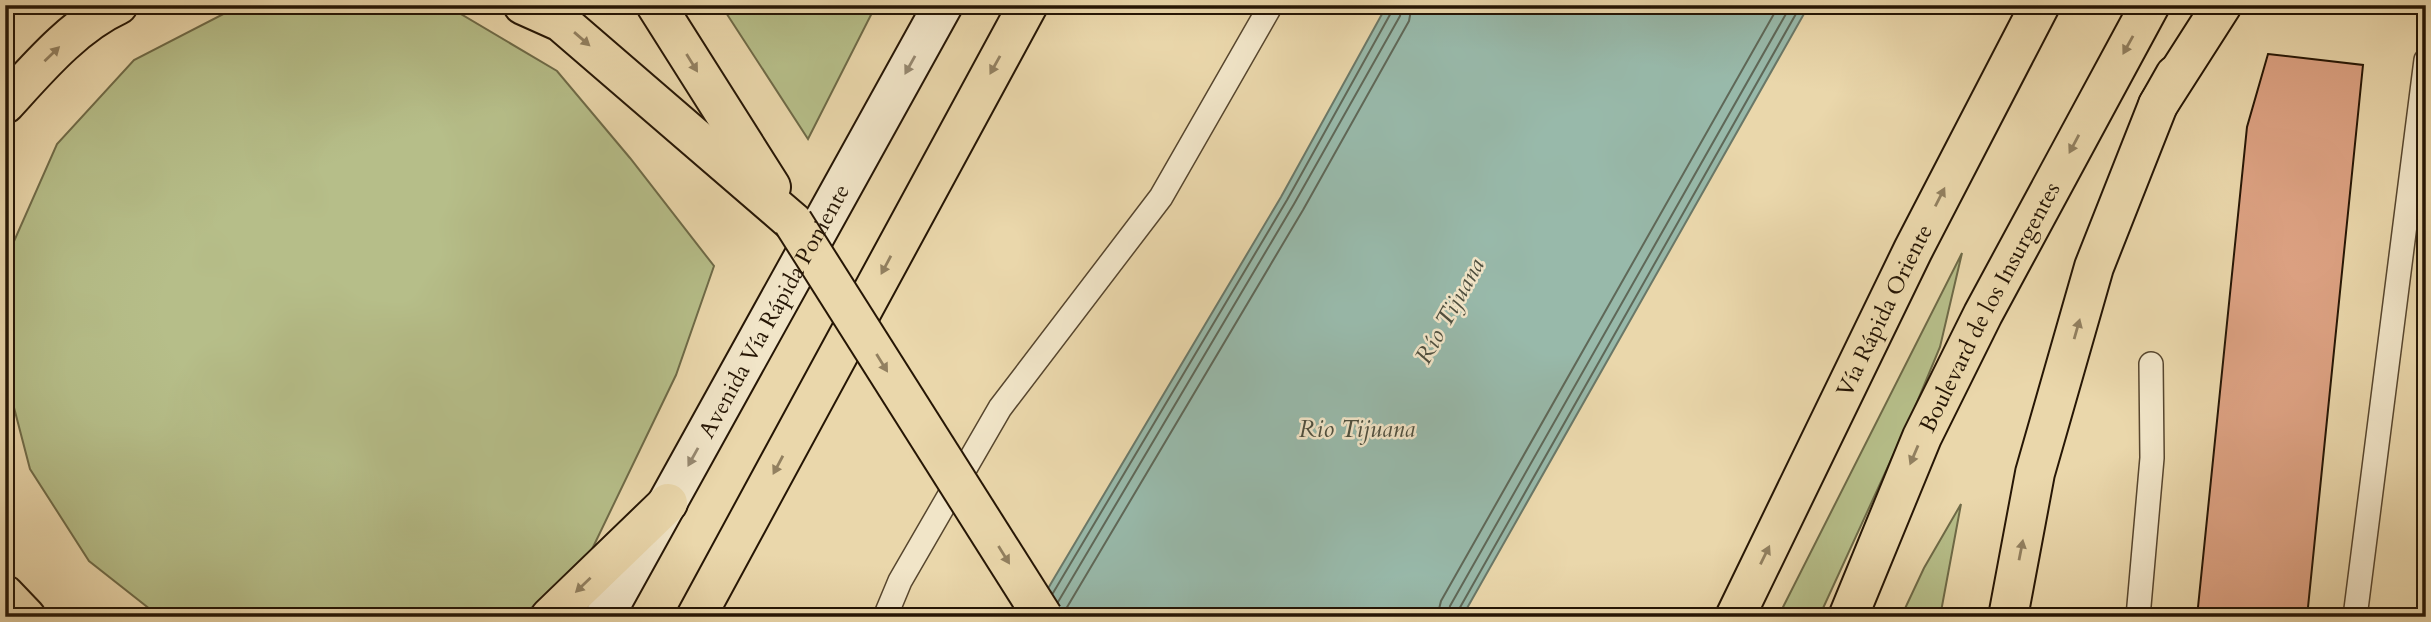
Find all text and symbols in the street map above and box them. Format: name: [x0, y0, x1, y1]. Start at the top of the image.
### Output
one-way arrow: [573, 31, 590, 46]
one-way arrow: [2122, 35, 2134, 54]
one-way arrow: [43, 47, 60, 63]
one-way arrow: [686, 53, 699, 73]
one-way arrow: [904, 55, 916, 75]
one-way arrow: [989, 55, 1001, 75]
one-way arrow: [2068, 134, 2080, 154]
street label: Boulevard de los Insurgentes: [1911, 176, 2067, 437]
street label: Avenida Vía Rápida Poniente: [691, 178, 856, 443]
one-way arrow: [1935, 187, 1946, 207]
street label: Vía Rápida Oriente: [1829, 219, 1939, 402]
water label: Río Tijuana: [1407, 252, 1493, 370]
one-way arrow: [880, 255, 892, 275]
one-way arrow: [2072, 319, 2082, 340]
one-way arrow: [876, 353, 889, 372]
water label: Rio Tijuana: [1299, 413, 1415, 446]
one-way arrow: [1908, 445, 1919, 466]
one-way arrow: [688, 448, 700, 468]
one-way arrow: [772, 455, 784, 475]
one-way arrow: [2016, 539, 2027, 561]
one-way arrow: [997, 545, 1010, 564]
one-way arrow: [1759, 545, 1771, 565]
one-way arrow: [575, 576, 592, 593]

